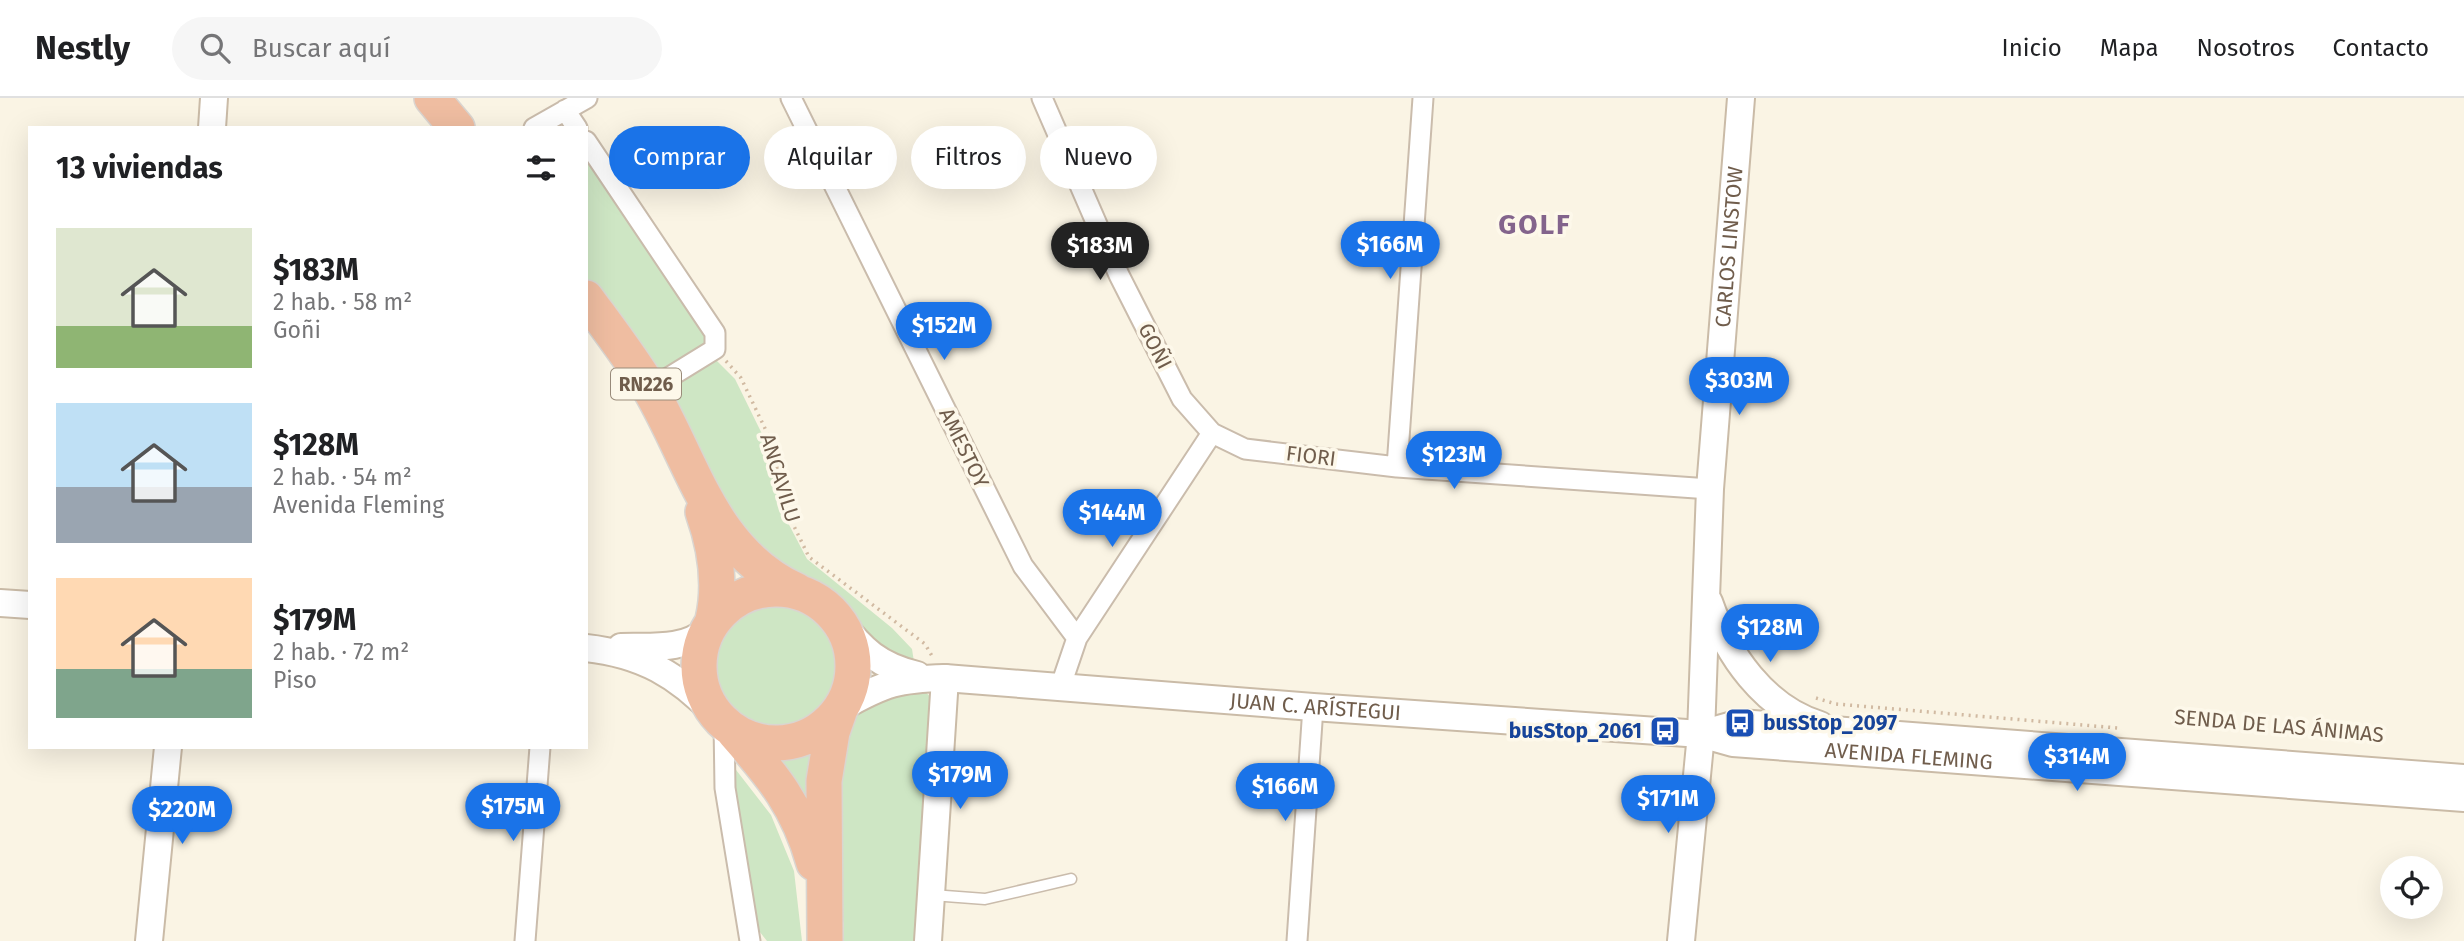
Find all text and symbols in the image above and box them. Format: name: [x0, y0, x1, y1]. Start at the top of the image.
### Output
search box: [172, 17, 662, 80]
text: Nestly: [35, 28, 130, 68]
icon: search: [196, 29, 234, 67]
text: Buscar aquí: [252, 33, 391, 64]
text: Inicio: [2002, 34, 2062, 62]
text: Mapa: [2100, 34, 2159, 62]
text: Nosotros: [2197, 34, 2295, 62]
text: Contacto: [2333, 34, 2429, 62]
chip: Comprar: [609, 126, 750, 189]
chip: Alquilar: [764, 126, 897, 189]
chip: Filtros: [911, 126, 1026, 189]
chip: Nuevo: [1040, 126, 1157, 189]
icon: filters: [522, 149, 560, 187]
text: 13 viviendas: [56, 150, 223, 186]
street label: CARLOS LINSTOW: [1710, 165, 1749, 328]
district label: GOLF: [1498, 208, 1572, 241]
pin: $183M: [1051, 222, 1149, 282]
pin: $166M: [1341, 222, 1439, 281]
text: $166M: [1357, 230, 1423, 258]
text: $183M: [1067, 231, 1133, 259]
text: $183M: [273, 252, 359, 288]
icon: home: [112, 256, 196, 340]
text: 2 hab. · 58 m²: [273, 288, 412, 316]
pin: $152M: [895, 302, 993, 362]
text: $152M: [912, 311, 976, 339]
text: Goñi: [273, 316, 321, 344]
street label: GOÑI: [1132, 319, 1178, 373]
pin: $303M: [1690, 358, 1788, 417]
text: $303M: [1705, 366, 1773, 394]
road number: RN226: [611, 368, 681, 400]
street label: AMESTOY: [933, 404, 995, 493]
text: $128M: [273, 427, 359, 463]
street label: ANCAVILU: [754, 430, 806, 526]
icon: home: [112, 431, 196, 515]
pin: $123M: [1405, 432, 1503, 491]
street label: FIORI: [1285, 440, 1337, 472]
text: $123M: [1422, 440, 1486, 468]
text: 2 hab. · 54 m²: [273, 463, 412, 491]
pin: $144M: [1063, 490, 1161, 549]
text: Avenida Fleming: [273, 491, 444, 519]
text: $144M: [1079, 498, 1145, 526]
text: $179M: [273, 602, 356, 638]
pin: $128M: [1721, 604, 1819, 664]
icon: home: [112, 606, 196, 690]
text: $128M: [1737, 613, 1803, 641]
text: 2 hab. · 72 m²: [273, 638, 409, 666]
text: Piso: [273, 666, 317, 694]
street label: JUAN C. ARÍSTEGUI: [1229, 687, 1402, 726]
street label: SENDA DE LAS ÁNIMAS: [2173, 704, 2385, 748]
bus stop icon: busStop_2097: [1723, 706, 1757, 740]
place label: busStop_2097: [1763, 710, 1897, 736]
bus stop icon: busStop_2061: [1648, 714, 1682, 748]
place label: busStop_2061: [1509, 718, 1642, 744]
pin: $314M: [2028, 734, 2126, 793]
street label: AVENIDA FLEMING: [1824, 737, 1994, 776]
text: $314M: [2044, 742, 2110, 770]
pin: $179M: [911, 752, 1009, 811]
text: $179M: [928, 760, 992, 788]
pin: $166M: [1236, 764, 1334, 823]
text: $166M: [1252, 772, 1318, 800]
pin: $171M: [1619, 776, 1717, 835]
pin: $175M: [464, 784, 562, 843]
text: $171M: [1637, 784, 1699, 812]
pin: $220M: [133, 786, 231, 846]
text: $175M: [481, 792, 545, 820]
text: $220M: [148, 795, 216, 823]
map controls: [2380, 856, 2443, 919]
button: locate: [2380, 856, 2443, 919]

